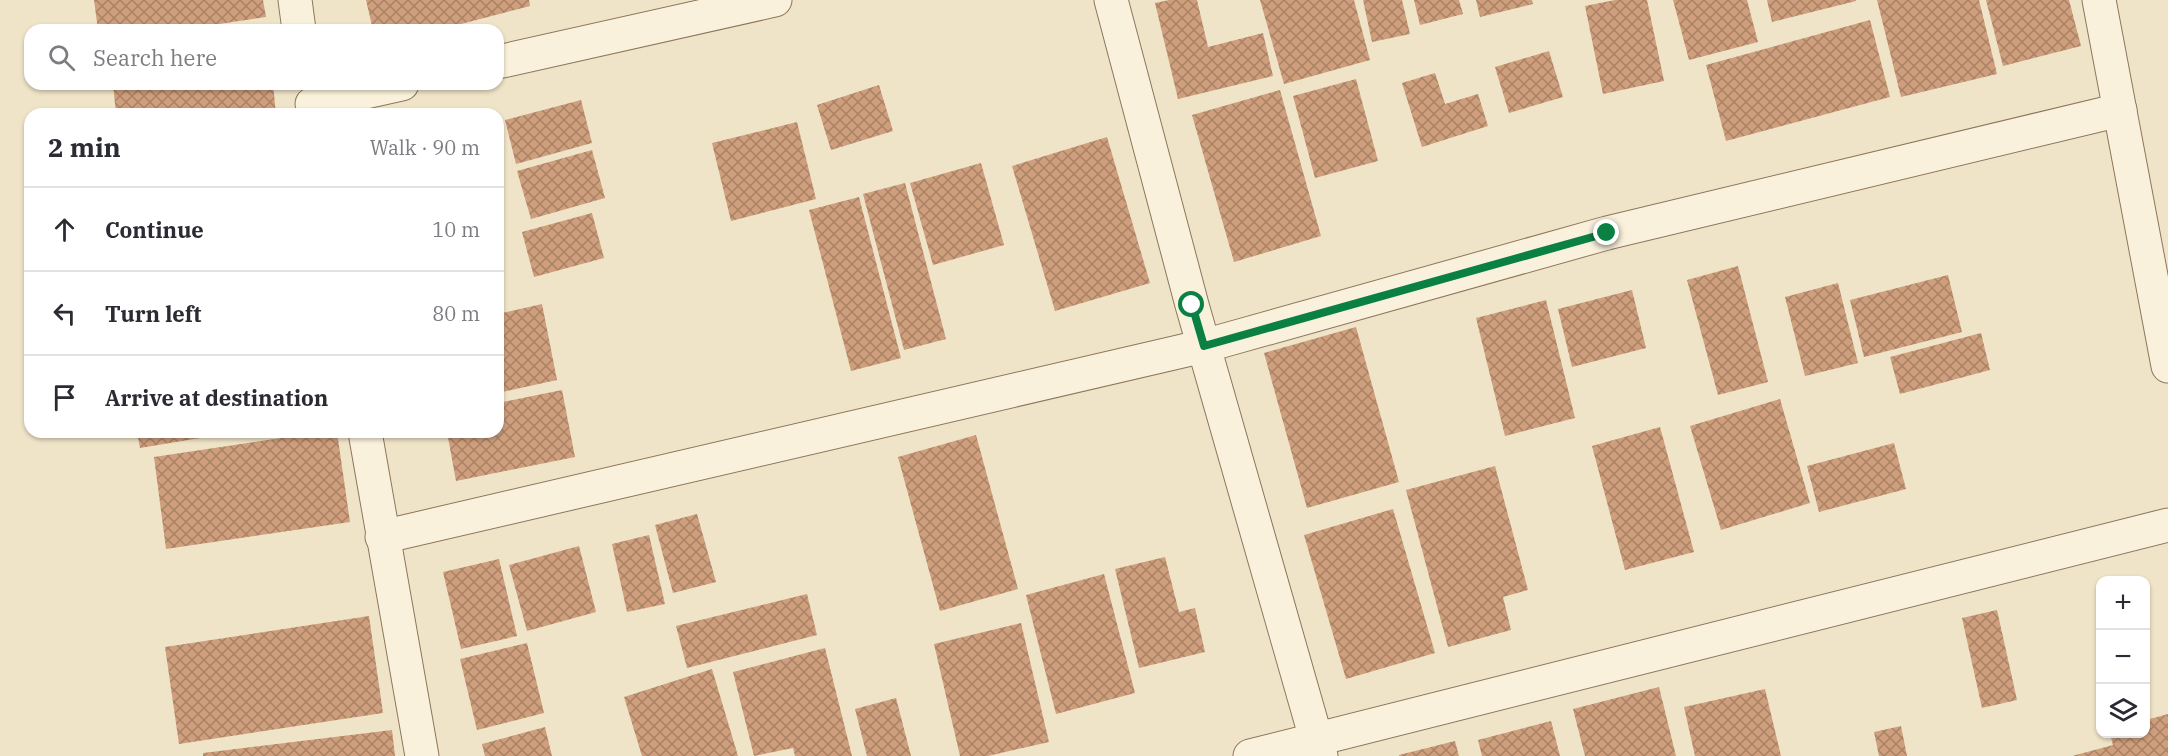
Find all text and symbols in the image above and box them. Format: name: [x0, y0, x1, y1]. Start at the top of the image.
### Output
search box: [24, 24, 504, 90]
icon: search: [45, 41, 78, 74]
text: Search here: [93, 43, 217, 72]
text: 2 min: [48, 130, 121, 164]
text: Walk · 90 m: [370, 134, 480, 161]
icon: ahead: [48, 213, 81, 246]
text: Continue: [105, 215, 204, 244]
text: 10 m: [432, 216, 480, 243]
route end: [1593, 219, 1619, 245]
route start: [1178, 291, 1204, 317]
icon: left: [48, 297, 81, 330]
text: Turn left: [105, 299, 201, 328]
text: 80 m: [432, 300, 480, 327]
icon: arrive: [48, 381, 81, 414]
text: Arrive at destination: [105, 383, 328, 412]
map controls: [2096, 576, 2150, 738]
button: +: [2096, 576, 2150, 630]
button: −: [2096, 630, 2150, 684]
button: layers: [2096, 684, 2150, 738]

